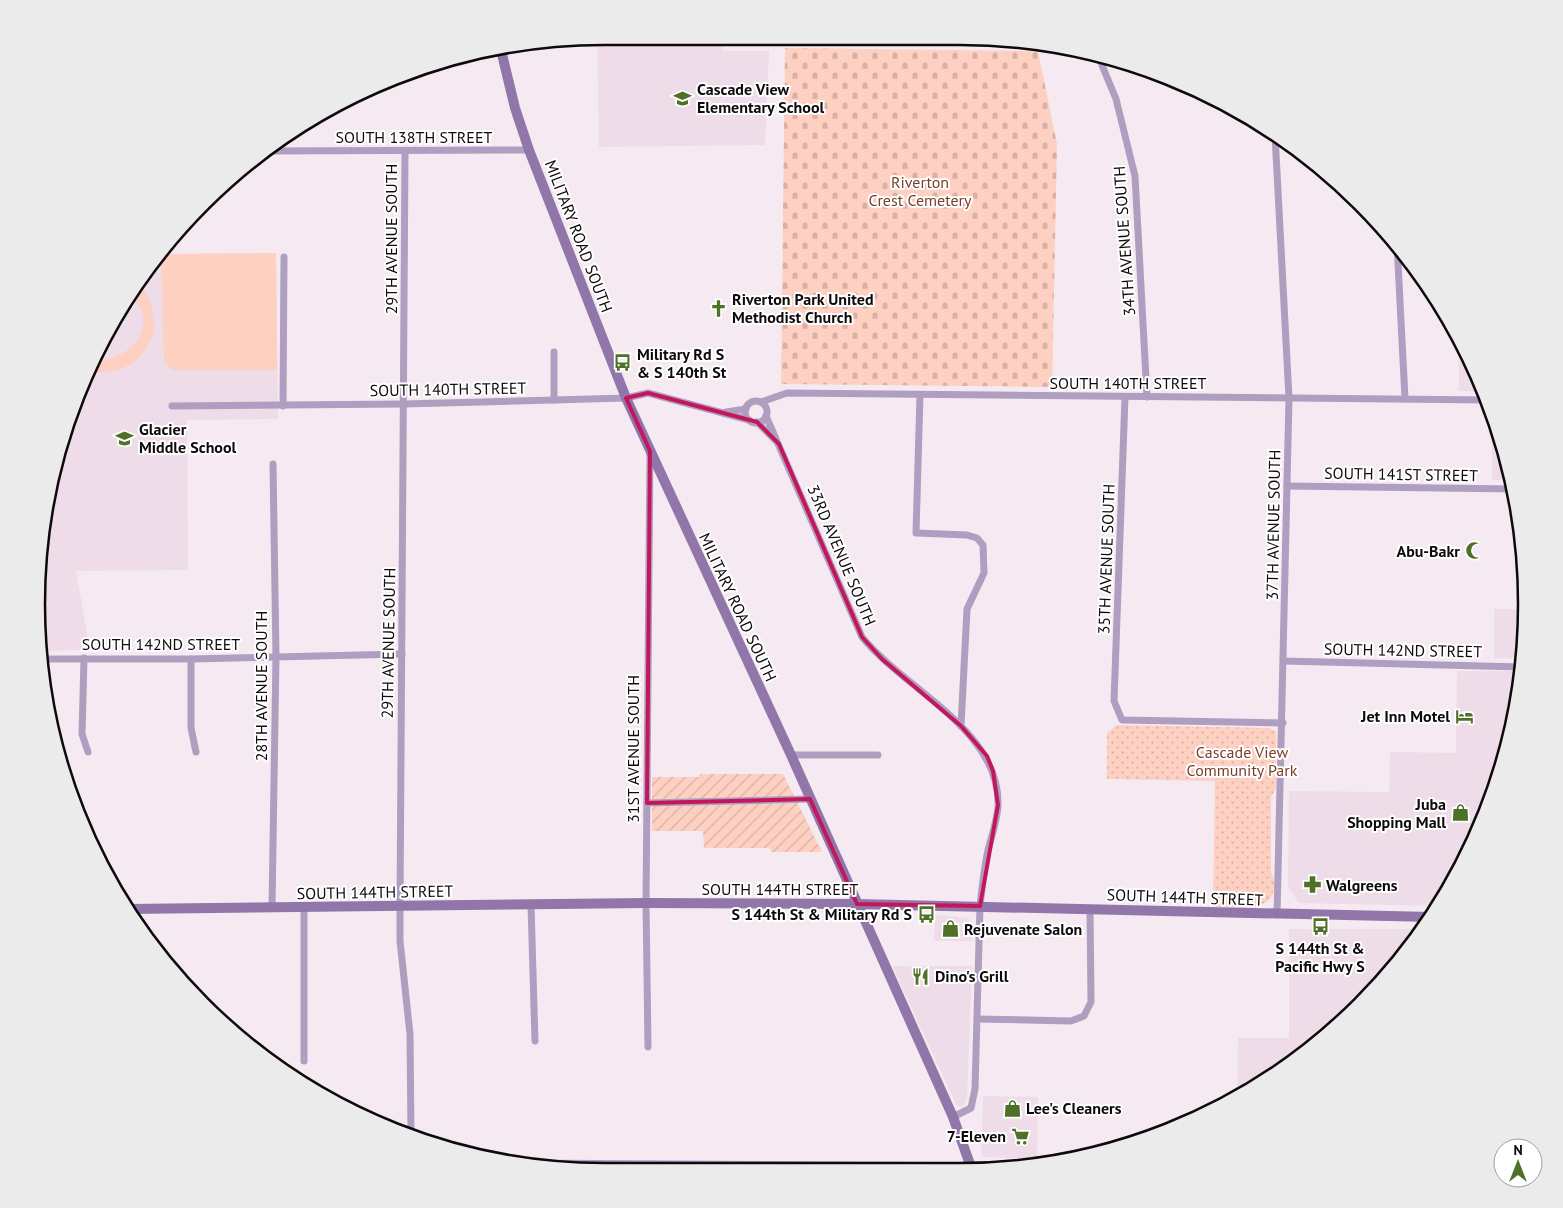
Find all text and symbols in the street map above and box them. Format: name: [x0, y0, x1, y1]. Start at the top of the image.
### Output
place label: Cascade View Elementary School: [697, 79, 824, 117]
school or university icon: Cascade View Elementary School: [673, 88, 693, 108]
street label: SOUTH 138TH STREET: [336, 127, 492, 147]
street label: MILITARY ROAD SOUTH: [541, 157, 617, 315]
street label: 29TH AVENUE SOUTH: [381, 164, 401, 314]
street label: 34TH AVENUE SOUTH: [1109, 165, 1139, 317]
park label: Riverton Crest Cemetery: [869, 172, 972, 210]
place label: Riverton Park United Methodist Church: [732, 289, 874, 327]
church icon: Riverton Park United Methodist Church: [708, 298, 728, 318]
place label: Military Rd S & S 140th St: [637, 344, 727, 382]
bus stop icon: Military Rd S & S 140th St: [613, 353, 633, 373]
street label: SOUTH 140TH STREET: [1050, 373, 1206, 393]
street label: SOUTH 140TH STREET: [369, 378, 527, 400]
place label: Glacier Middle School: [139, 419, 237, 457]
school or university icon: Glacier Middle School: [115, 428, 135, 448]
street label: 37TH AVENUE SOUTH: [1262, 449, 1284, 601]
street label: SOUTH 141ST STREET: [1324, 463, 1478, 485]
street label: 33RD AVENUE SOUTH: [803, 482, 881, 628]
street label: 35TH AVENUE SOUTH: [1093, 483, 1119, 635]
street label: MILITARY ROAD SOUTH: [695, 529, 781, 685]
place label: Abu-Bakr: [1397, 541, 1460, 561]
mosque icon: Abu-Bakr: [1464, 541, 1484, 561]
street label: 29TH AVENUE SOUTH: [377, 567, 399, 719]
street label: 28TH AVENUE SOUTH: [251, 611, 271, 761]
street label: SOUTH 142ND STREET: [82, 634, 240, 654]
street label: SOUTH 142ND STREET: [1324, 639, 1482, 661]
street label: 31ST AVENUE SOUTH: [623, 675, 643, 823]
place label: Jet Inn Motel: [1360, 706, 1450, 726]
hotel icon: Jet Inn Motel: [1454, 706, 1474, 726]
park label: Cascade View Community Park: [1187, 742, 1298, 780]
place label: Juba Shopping Mall: [1347, 794, 1446, 832]
shop icon: Juba Shopping Mall: [1450, 803, 1470, 823]
pharmacy icon: Walgreens: [1302, 875, 1322, 895]
place label: Walgreens: [1326, 875, 1398, 895]
street label: SOUTH 144TH STREET: [702, 879, 858, 899]
street label: SOUTH 144TH STREET: [296, 881, 454, 903]
street label: SOUTH 144TH STREET: [1106, 884, 1264, 910]
place label: S 144th St & Military Rd S: [732, 904, 912, 924]
bus stop icon: S 144th St & Military Rd S: [916, 904, 936, 924]
bus stop icon: S 144th St & Pacific Hwy S: [1310, 916, 1330, 936]
shop icon: Rejuvenate Salon: [940, 919, 960, 939]
place label: Rejuvenate Salon: [964, 919, 1082, 939]
place label: S 144th St & Pacific Hwy S: [1275, 938, 1365, 976]
restaurant icon: Dino's Grill: [911, 966, 931, 986]
place label: Dino's Grill: [935, 966, 1009, 986]
shop icon: Lee's Cleaners: [1002, 1098, 1022, 1118]
place label: Lee's Cleaners: [1026, 1098, 1122, 1118]
place label: 7-Eleven: [947, 1126, 1006, 1146]
supermarket icon: 7-Eleven: [1010, 1126, 1030, 1146]
north arrow: [1493, 1138, 1543, 1188]
text: N: [1513, 1141, 1523, 1159]

